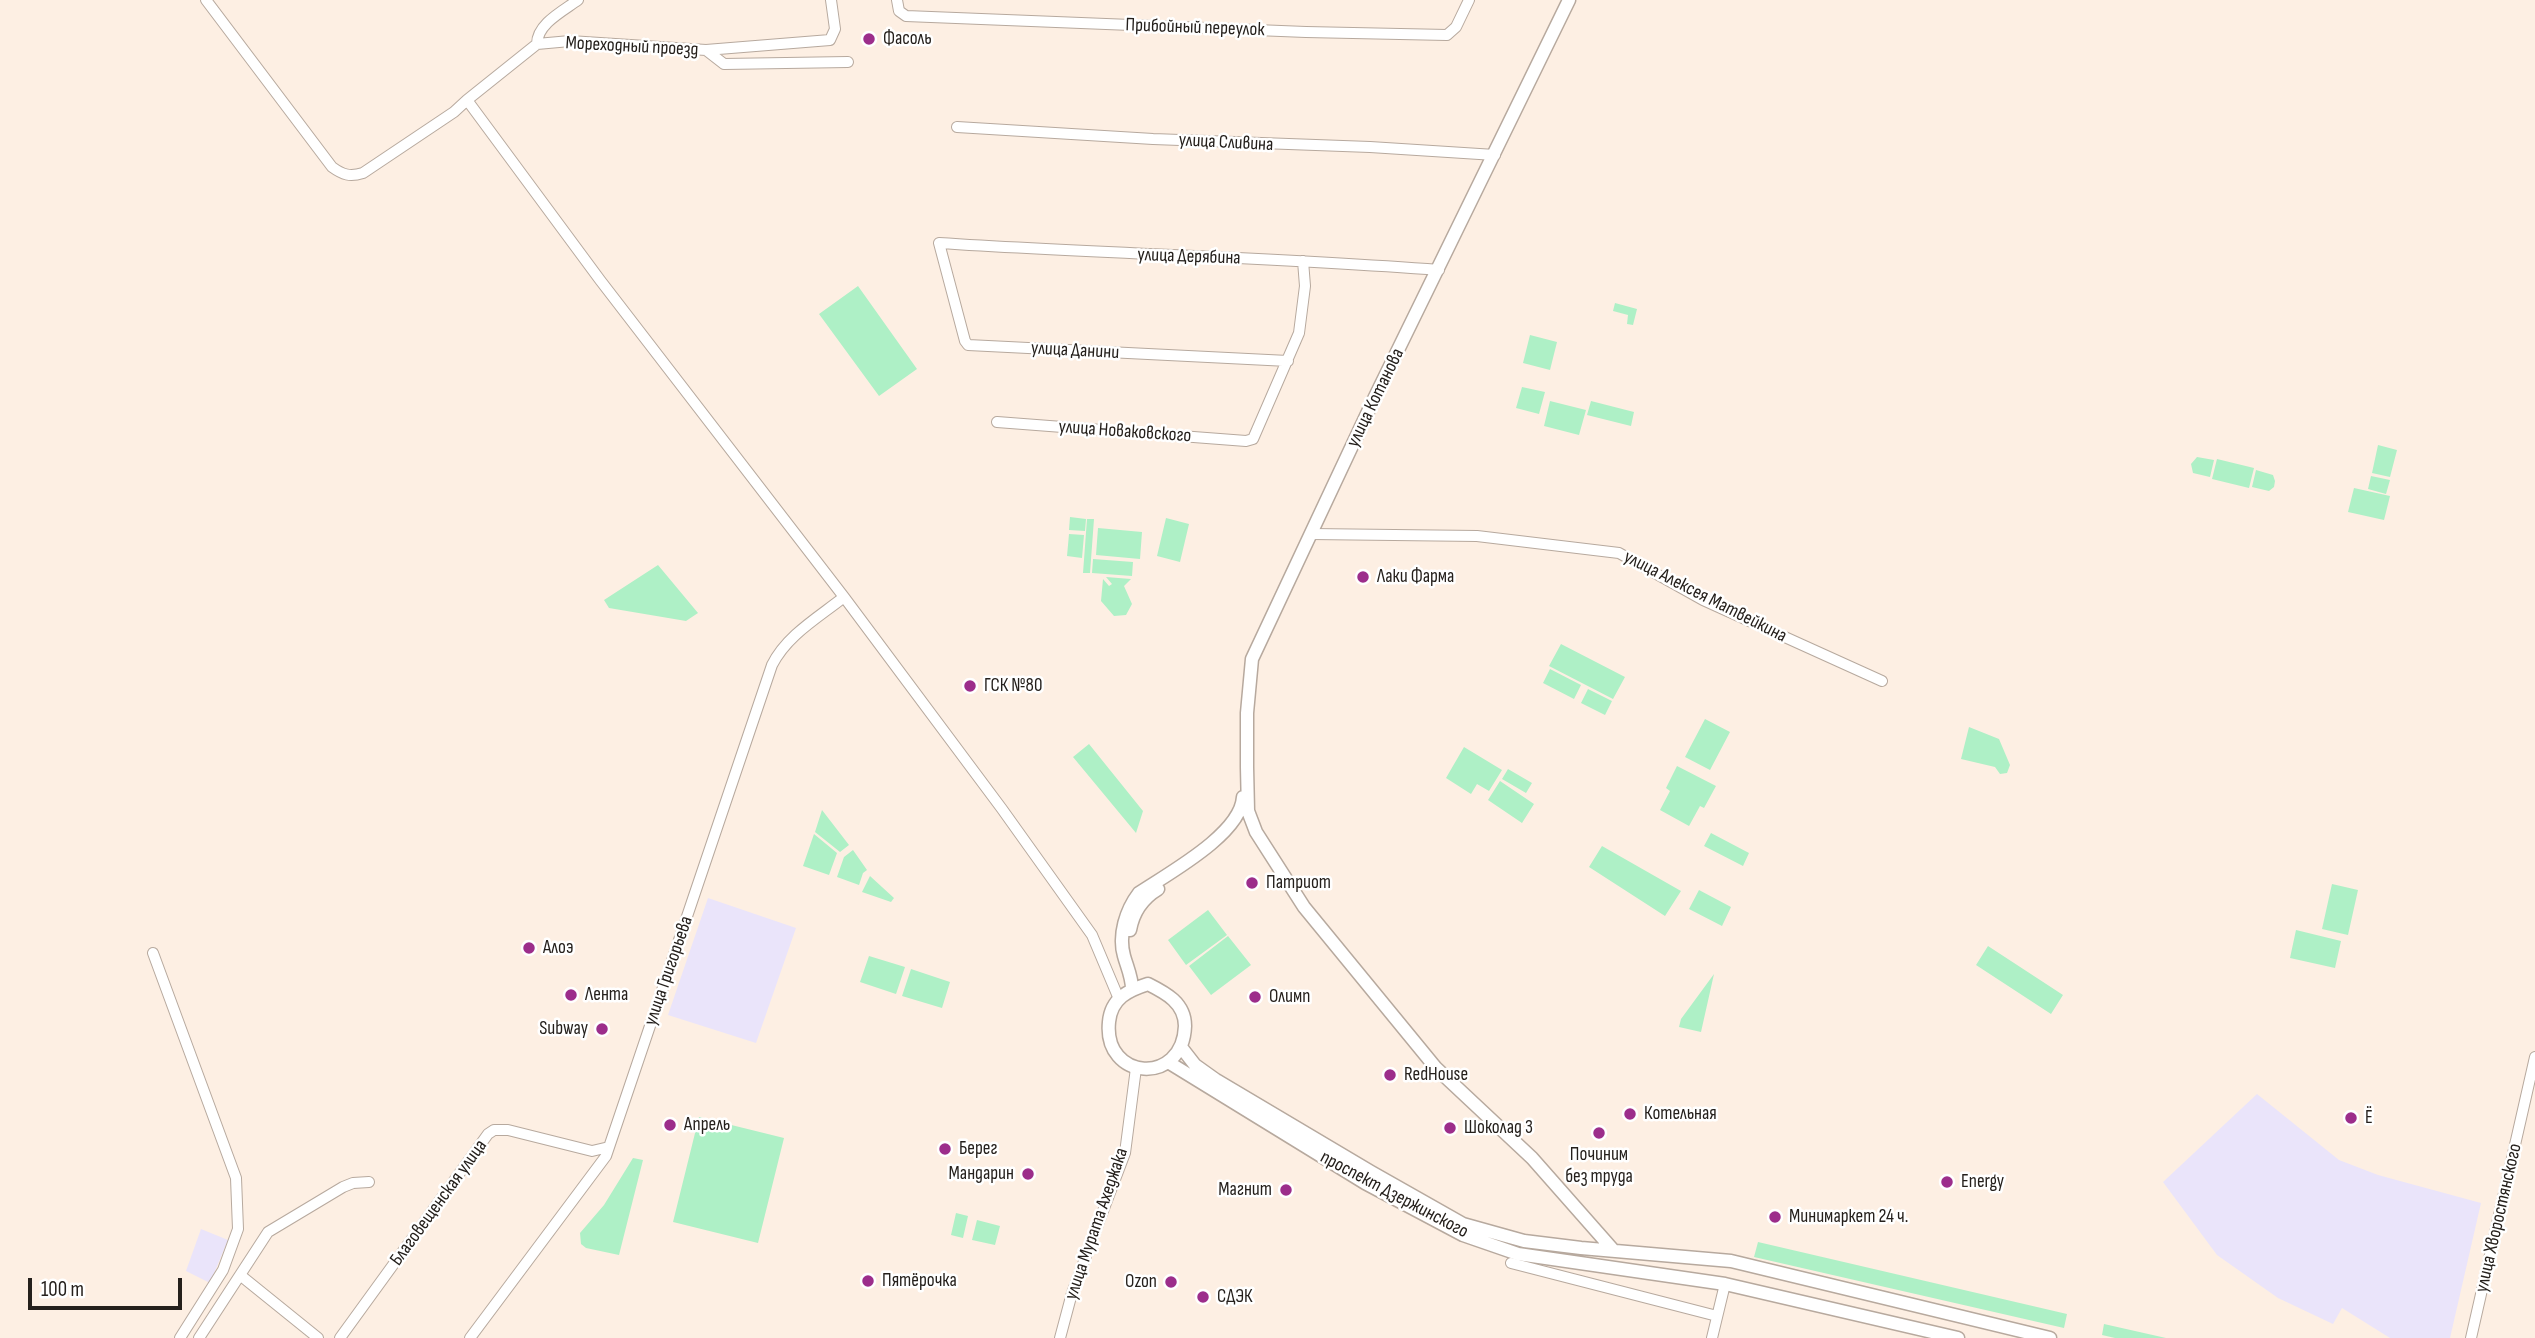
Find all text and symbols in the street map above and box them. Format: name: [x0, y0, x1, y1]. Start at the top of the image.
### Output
street label: Прибойный переулок: [1125, 14, 1265, 42]
place label: Фасоль: [883, 28, 932, 50]
marker: Фасоль: [861, 31, 877, 47]
street label: Мореходный проезд: [565, 32, 699, 62]
street label: улица Сливина: [1178, 129, 1274, 157]
street label: улица Дерябина: [1137, 244, 1241, 270]
street label: улица Данини: [1030, 337, 1120, 365]
street label: улица Котанова: [1342, 345, 1410, 451]
street label: улица Новаковского: [1058, 416, 1192, 448]
street label: улица Алексея Матвейкина: [1620, 546, 1790, 648]
place label: Лаки Фарма: [1377, 566, 1454, 588]
marker: Лаки Фарма: [1355, 569, 1371, 585]
place label: ГСК №80: [984, 675, 1042, 697]
marker: ГСК №80: [962, 678, 978, 694]
place label: Патриот: [1266, 872, 1331, 894]
marker: Патриот: [1244, 875, 1260, 891]
street label: улица Григорьева: [640, 913, 698, 1029]
place label: Алоэ: [543, 937, 573, 959]
marker: Алоэ: [521, 940, 537, 956]
place label: Лента: [585, 984, 628, 1006]
place label: Олимп: [1269, 986, 1310, 1008]
marker: Лента: [563, 987, 579, 1003]
marker: Олимп: [1247, 989, 1263, 1005]
place label: Subway: [539, 1018, 588, 1040]
marker: Subway: [594, 1021, 610, 1037]
place label: RedHouse: [1404, 1064, 1468, 1086]
marker: RedHouse: [1382, 1067, 1398, 1083]
place label: Котельная: [1644, 1103, 1717, 1125]
marker: Котельная: [1622, 1106, 1638, 1122]
place label: Ё: [2365, 1107, 2373, 1129]
marker: Ё: [2343, 1110, 2359, 1126]
place label: Апрель: [684, 1114, 730, 1136]
marker: Апрель: [662, 1117, 678, 1133]
place label: Шоколад 3: [1464, 1117, 1533, 1139]
marker: Шоколад 3: [1442, 1120, 1458, 1136]
marker: Починим без труда: [1591, 1125, 1607, 1141]
street label: Благовещенская улица: [386, 1136, 492, 1270]
place label: Берег: [959, 1138, 997, 1160]
marker: Берег: [937, 1141, 953, 1157]
street label: улица Хворостянского: [2471, 1141, 2527, 1295]
place label: Починим без труда: [1565, 1144, 1633, 1188]
street label: улица Мурата Ахеджака: [1060, 1145, 1134, 1303]
street label: проспект Дзержинского: [1316, 1146, 1472, 1244]
place label: Мандарин: [949, 1163, 1014, 1185]
marker: Мандарин: [1020, 1166, 1036, 1182]
place label: Energy: [1961, 1171, 2004, 1193]
marker: Energy: [1939, 1174, 1955, 1190]
place label: Магнит: [1218, 1179, 1272, 1201]
marker: Магнит: [1278, 1182, 1294, 1198]
place label: Минимаркет 24 ч.: [1789, 1206, 1908, 1228]
marker: Минимаркет 24 ч.: [1767, 1209, 1783, 1225]
scale bar: [32, 1264, 186, 1308]
place label: Пятёрочка: [882, 1270, 957, 1292]
place label: Ozon: [1125, 1271, 1157, 1293]
marker: Пятёрочка: [860, 1273, 876, 1289]
marker: Ozon: [1163, 1274, 1179, 1290]
text: 100 m: [41, 1277, 84, 1302]
place label: СДЭК: [1217, 1286, 1253, 1308]
marker: СДЭК: [1195, 1289, 1211, 1305]

